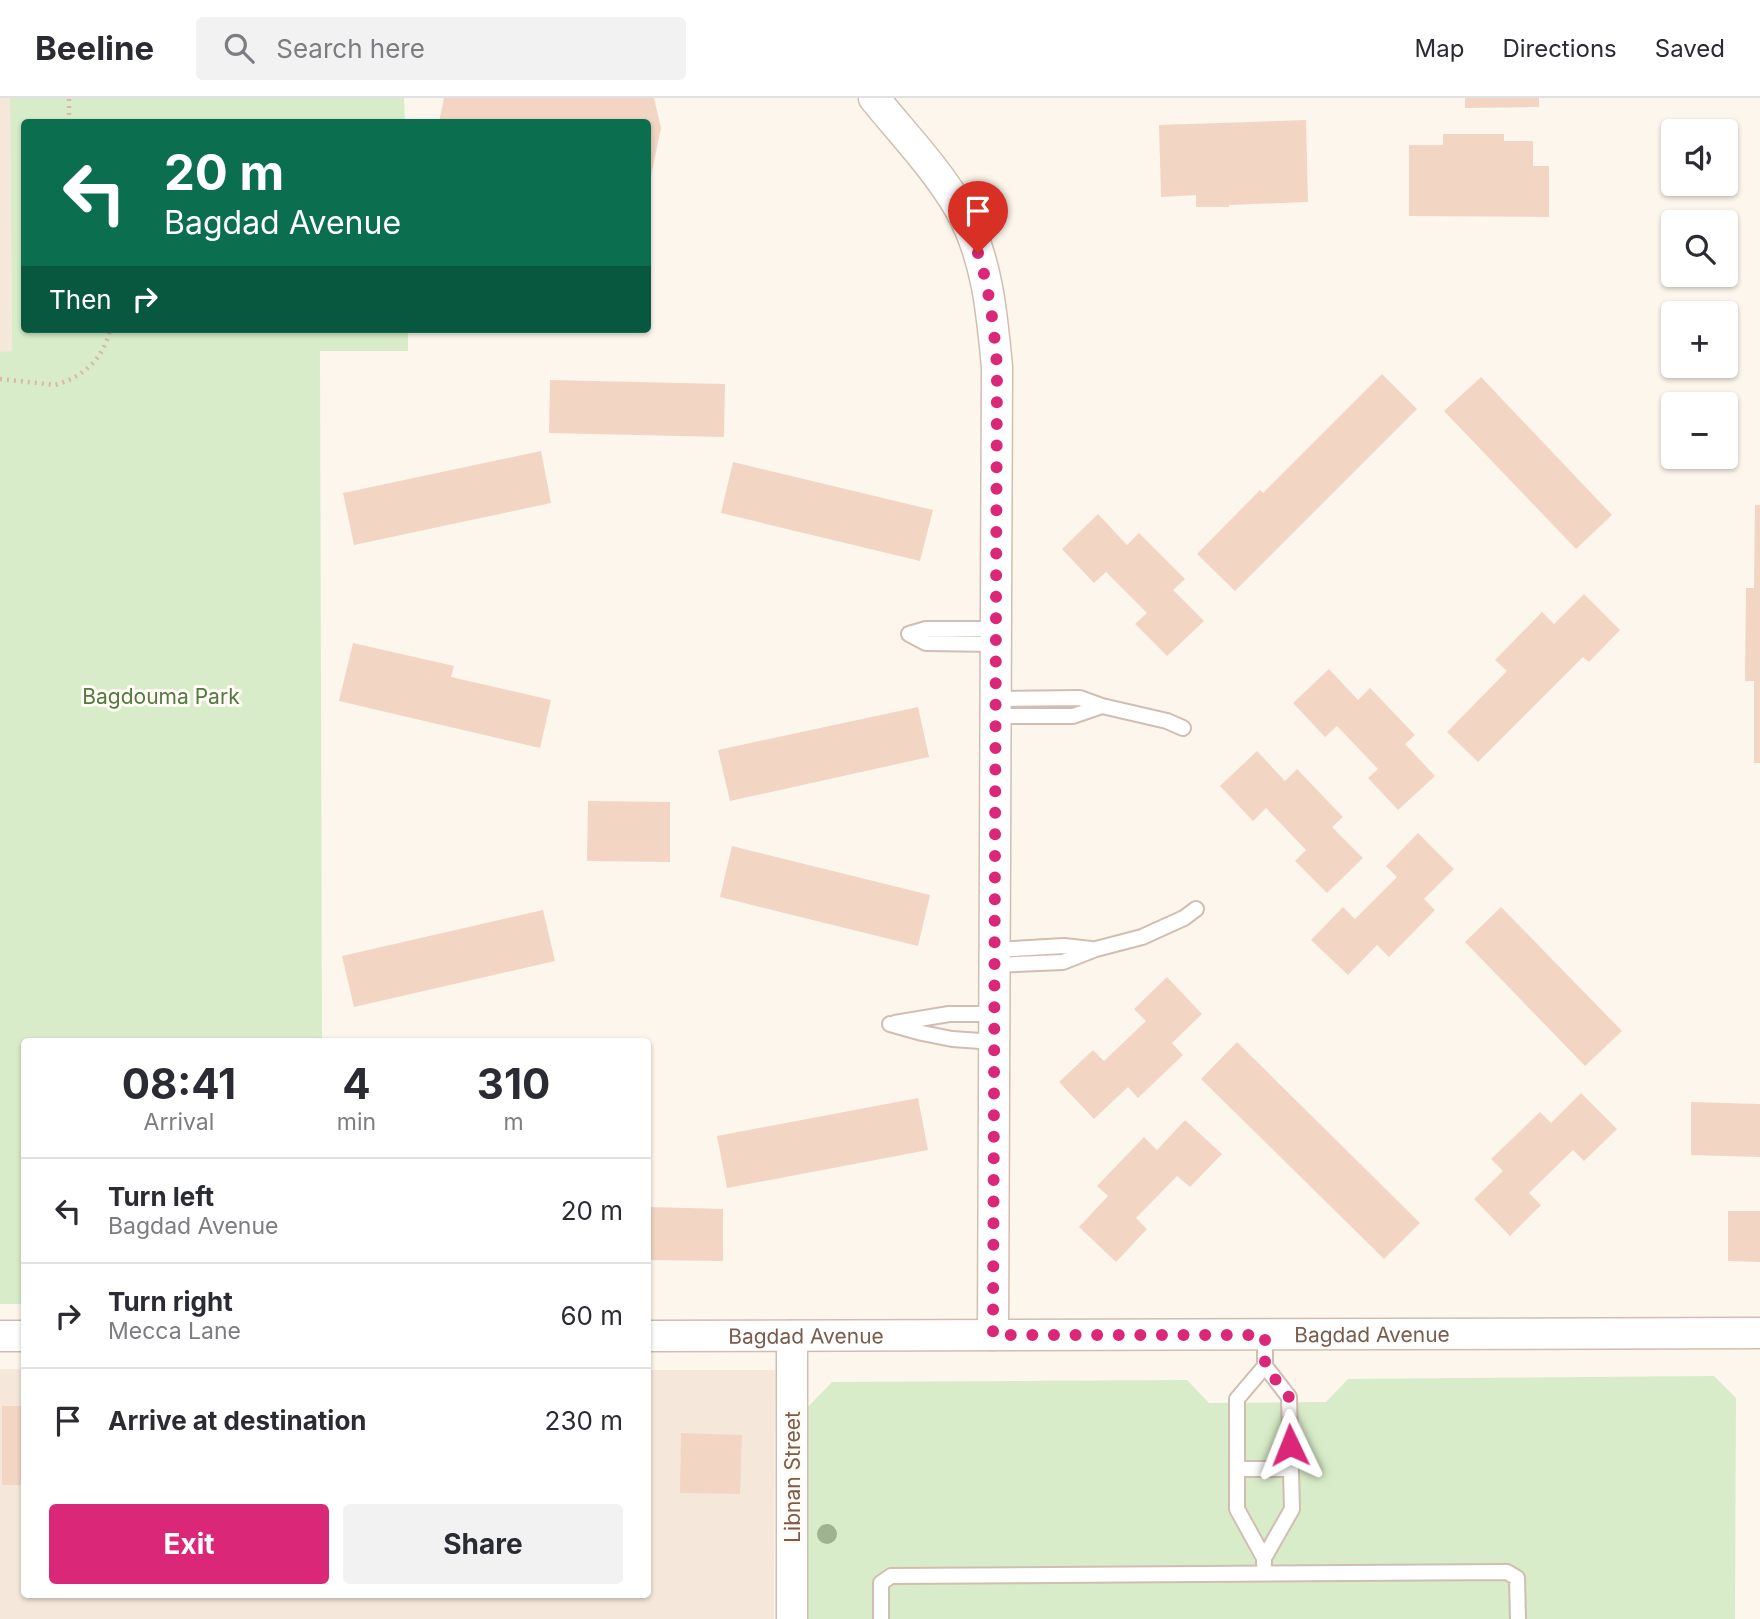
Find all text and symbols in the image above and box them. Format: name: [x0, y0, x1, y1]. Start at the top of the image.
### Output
search box: [196, 17, 686, 80]
text: Beeline: [35, 28, 154, 68]
icon: search: [220, 29, 258, 67]
text: Search here: [276, 33, 425, 64]
text: Map: [1415, 34, 1464, 63]
text: Directions: [1502, 34, 1617, 63]
text: Saved: [1655, 34, 1725, 63]
map controls: [1661, 119, 1738, 469]
button: sound: [1661, 119, 1738, 196]
text: 20 m: [164, 143, 284, 202]
icon: left: [49, 147, 140, 238]
pin: [948, 181, 1008, 253]
icon: arrive: [959, 192, 997, 230]
text: Bagdad Avenue: [164, 203, 401, 242]
button: search: [1661, 210, 1738, 287]
icon: right: [126, 280, 164, 318]
text: Then: [49, 284, 112, 315]
button: +: [1661, 301, 1738, 378]
button: −: [1661, 392, 1738, 469]
park label: Bagdouma Park: [82, 684, 240, 709]
text: 08:41: [122, 1058, 236, 1109]
text: 4: [342, 1058, 371, 1109]
text: 310: [477, 1058, 550, 1109]
text: Arrival: [144, 1108, 214, 1136]
text: min: [337, 1108, 376, 1136]
text: m: [503, 1108, 524, 1136]
text: Turn left: [108, 1181, 214, 1212]
icon: left: [49, 1192, 87, 1230]
text: 20 m: [561, 1195, 623, 1226]
text: Bagdad Avenue: [108, 1212, 278, 1240]
text: Turn right: [108, 1286, 233, 1317]
icon: right: [49, 1297, 87, 1335]
text: 60 m: [560, 1300, 623, 1331]
text: Mecca Lane: [108, 1317, 241, 1345]
street label: Bagdad Avenue: [1294, 1321, 1450, 1347]
street label: Bagdad Avenue: [728, 1323, 884, 1348]
icon: arrive: [49, 1402, 87, 1440]
text: Arrive at destination: [108, 1405, 367, 1436]
text: 230 m: [545, 1405, 623, 1436]
position arrow: [1253, 1408, 1327, 1482]
street label: Libnan Street: [780, 1411, 805, 1543]
button: Exit: [49, 1504, 329, 1584]
button: Share: [343, 1504, 623, 1584]

